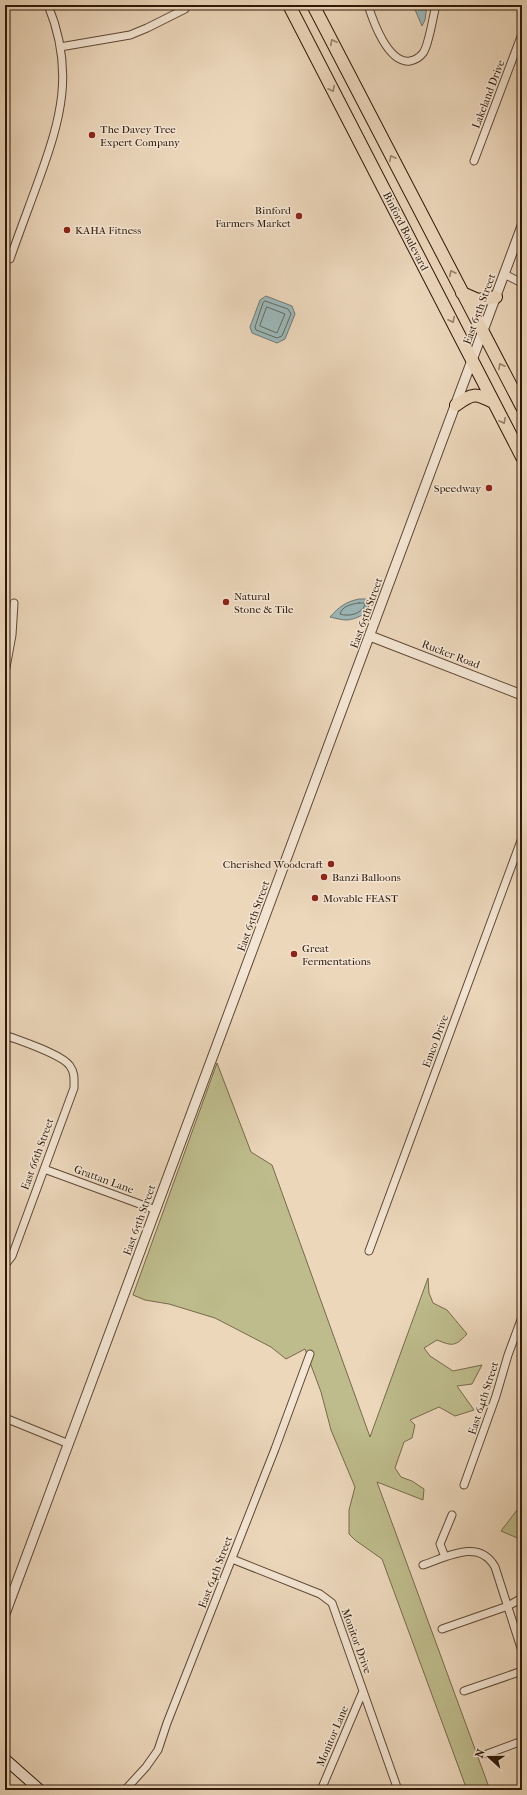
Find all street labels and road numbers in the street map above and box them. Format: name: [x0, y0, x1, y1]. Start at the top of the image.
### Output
street label: Lakeland Drive: [469, 58, 508, 130]
street label: Binford Boulevard: [380, 190, 432, 274]
street label: East 65th Street: [461, 272, 498, 346]
street label: East 65th Street: [348, 576, 385, 650]
street label: Rucker Road: [420, 637, 483, 672]
street label: East 65th Street: [235, 879, 272, 953]
street label: Emco Drive: [420, 1012, 451, 1069]
street label: East 66th Street: [18, 1116, 57, 1192]
street label: Grattan Lane: [72, 1163, 136, 1197]
street label: East 65th Street: [121, 1183, 158, 1257]
street label: East 64th Street: [466, 1360, 501, 1436]
street label: East 64th Street: [196, 1534, 235, 1610]
street label: Monitor Drive: [339, 1607, 375, 1676]
street label: Monitor Lane: [314, 1703, 351, 1769]

